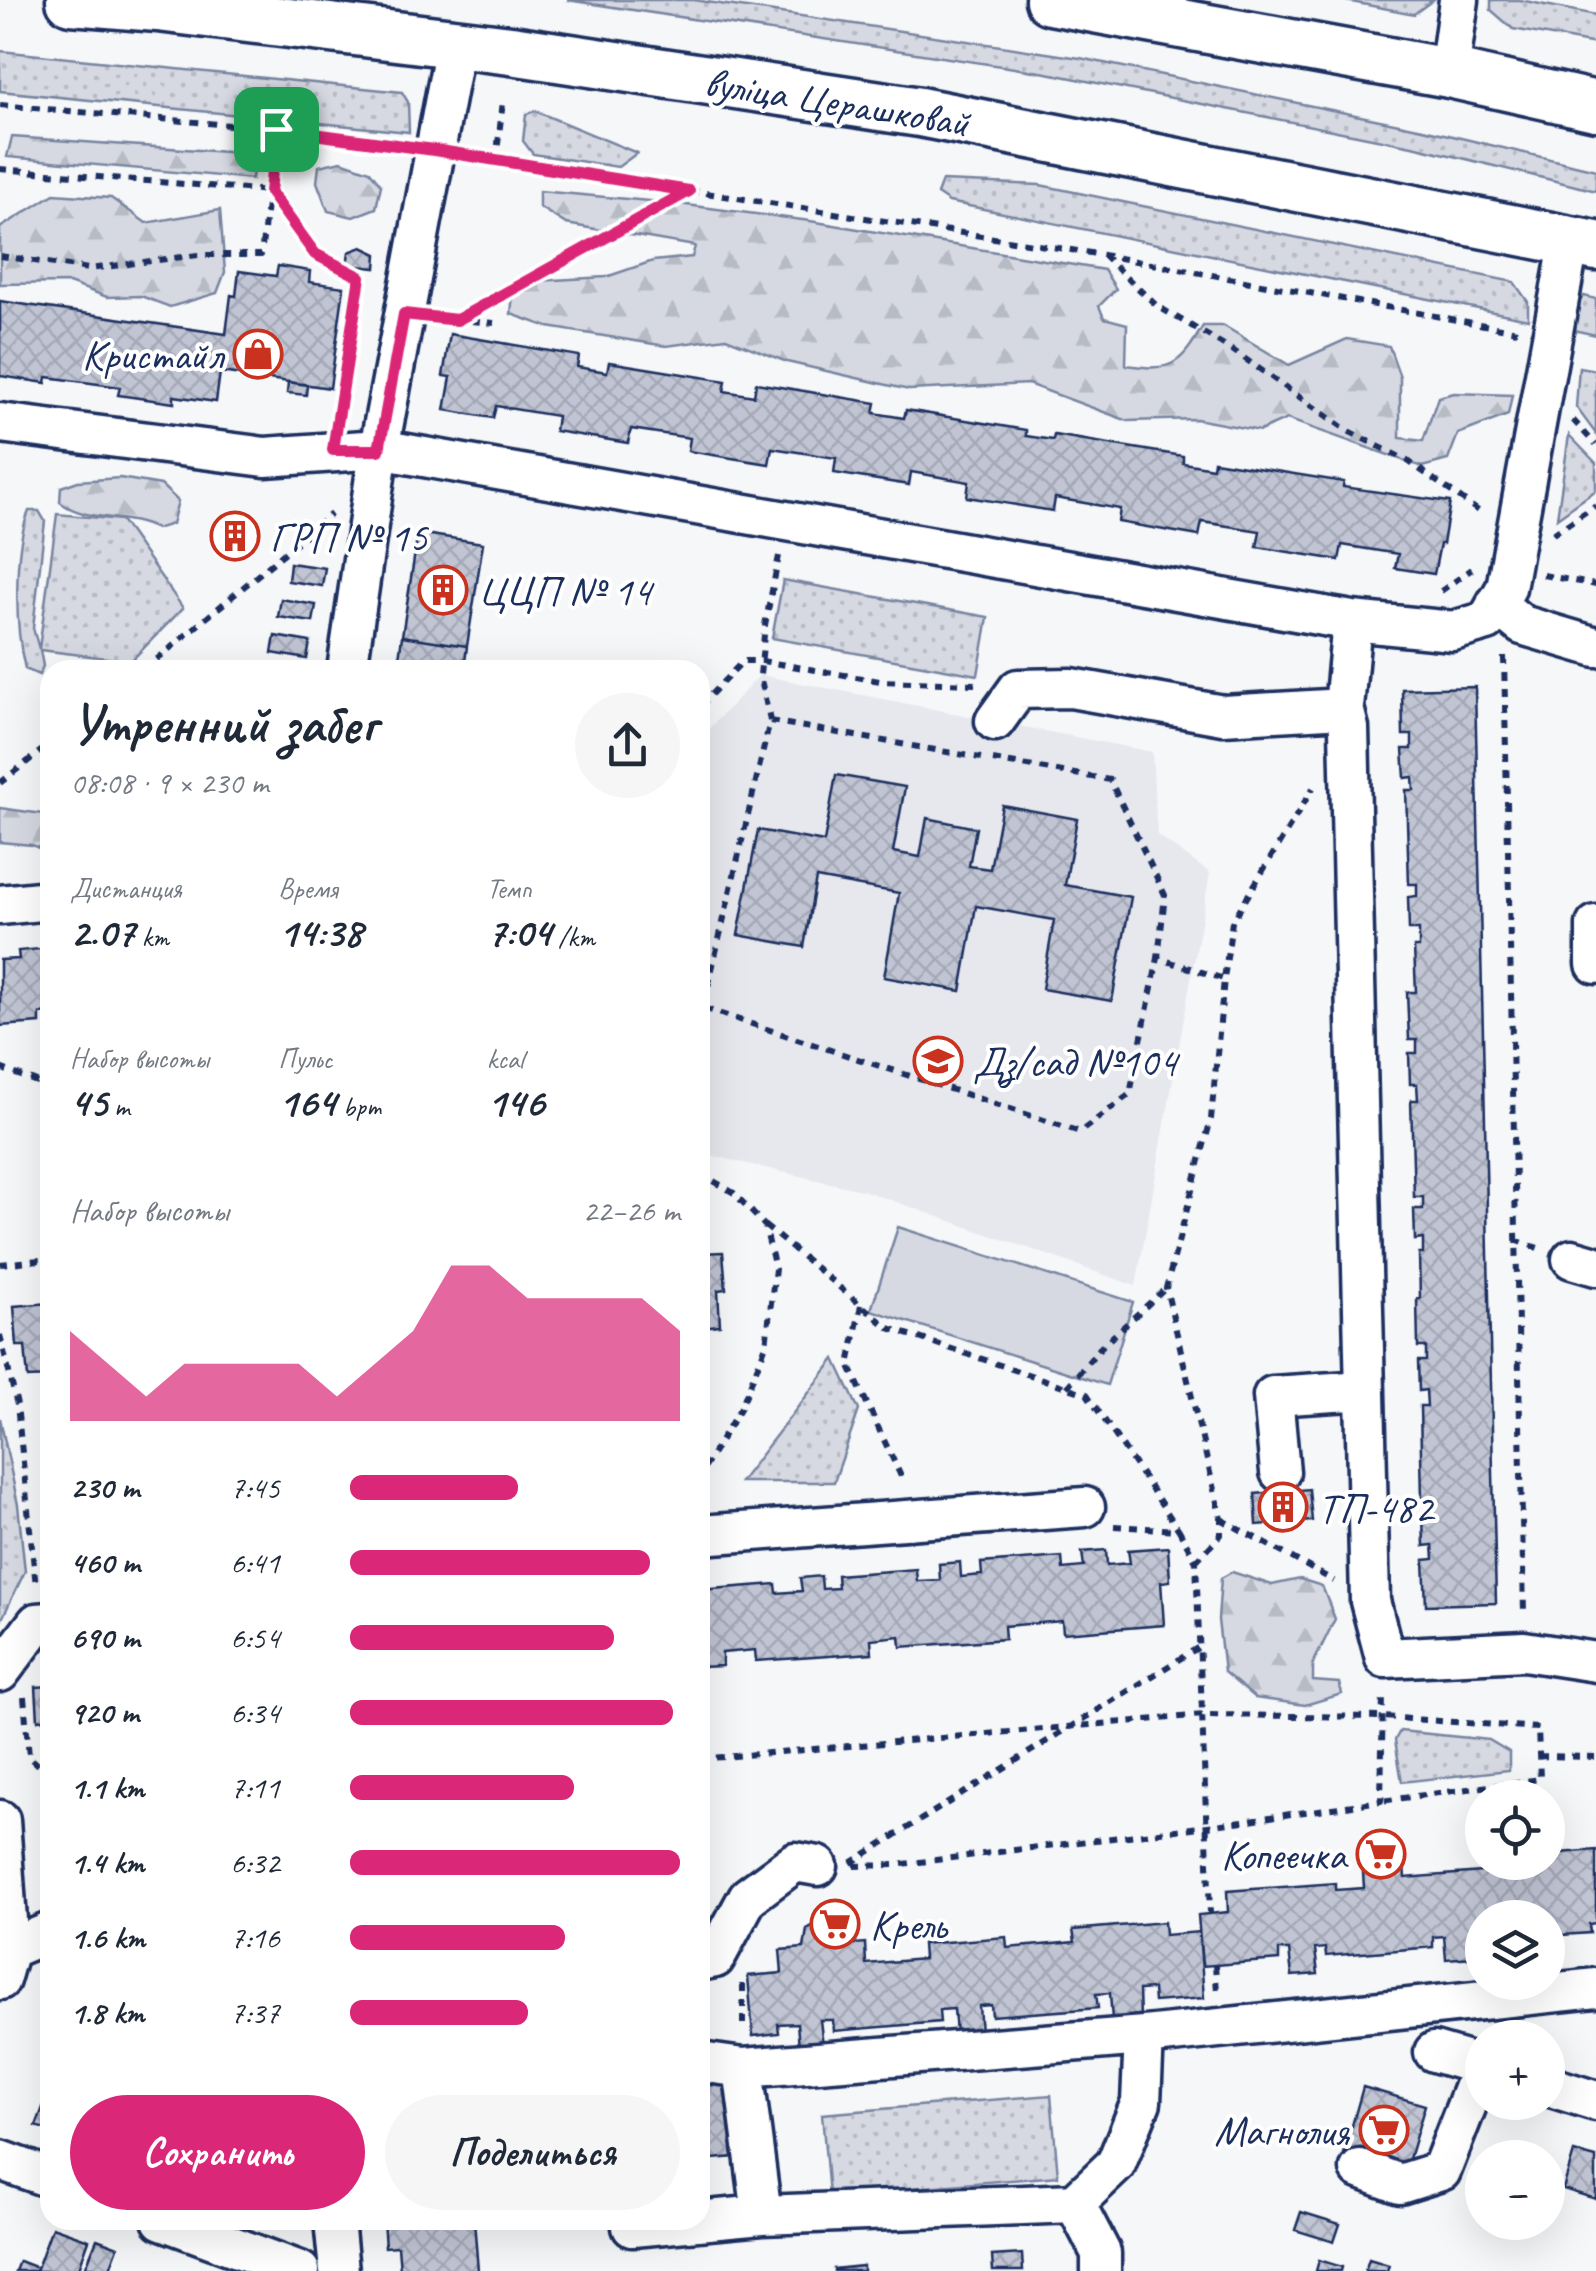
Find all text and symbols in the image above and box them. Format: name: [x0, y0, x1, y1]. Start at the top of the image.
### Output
street label: вуліца Церашковай: [701, 55, 975, 150]
pin: [234, 87, 319, 172]
icon: arrive: [249, 102, 304, 157]
shop icon: Кристайл: [232, 328, 284, 380]
place label: Кристайл: [82, 329, 226, 382]
building icon: ГРП № 15: [209, 510, 261, 562]
place label: ГРП № 15: [270, 511, 429, 564]
building icon: ЦЦП № 14: [417, 564, 469, 616]
place label: ЦЦП № 14: [478, 565, 655, 618]
text: Утренний забег: [70, 689, 377, 759]
button: share: [575, 693, 680, 798]
text: 08:08 · 9 × 230 m: [70, 762, 268, 803]
text: Дистанция: [70, 871, 182, 906]
text: Время: [278, 871, 337, 906]
text: Темп: [487, 871, 532, 906]
text: 2.07: [70, 906, 135, 959]
text: 14:38: [278, 906, 362, 959]
text: 7:04: [487, 906, 552, 959]
text: km: [135, 919, 169, 954]
text: /km: [552, 919, 595, 954]
school or university icon: Дз/сад №104: [912, 1035, 964, 1087]
place label: Дз/сад №104: [973, 1036, 1181, 1089]
text: Набор высоты: [70, 1041, 209, 1076]
text: Пульс: [278, 1041, 332, 1076]
text: kcal: [487, 1041, 524, 1076]
text: 45: [70, 1076, 107, 1129]
text: 164: [278, 1076, 336, 1129]
text: 146: [487, 1076, 544, 1129]
text: m: [107, 1089, 130, 1124]
text: bpm: [336, 1089, 381, 1124]
text: Набор высоты: [70, 1190, 229, 1231]
text: 22–26 m: [582, 1190, 680, 1231]
text: 230 m: [70, 1467, 139, 1508]
text: 7:45: [230, 1467, 280, 1508]
building icon: ТП-482: [1257, 1481, 1309, 1533]
place label: ТП-482: [1318, 1482, 1436, 1535]
text: 460 m: [70, 1542, 140, 1583]
text: 6:41: [230, 1542, 280, 1583]
text: 690 m: [70, 1617, 139, 1658]
text: 6:54: [230, 1617, 280, 1658]
text: 920 m: [70, 1692, 139, 1733]
text: 6:34: [230, 1692, 280, 1733]
text: 1.1 km: [70, 1767, 144, 1808]
text: 7:11: [230, 1767, 280, 1808]
map controls: [1465, 1780, 1565, 2240]
button: locate: [1465, 1780, 1565, 1880]
supermarket icon: Копеечка: [1355, 1828, 1407, 1880]
place label: Копеечка: [1221, 1829, 1349, 1882]
text: 1.4 km: [70, 1842, 144, 1883]
text: 6:32: [230, 1842, 280, 1883]
supermarket icon: Крель: [809, 1898, 861, 1950]
place label: Крель: [870, 1899, 949, 1952]
button: layers: [1465, 1900, 1565, 2000]
text: 1.6 km: [70, 1917, 145, 1958]
text: 7:16: [230, 1917, 280, 1958]
text: 1.8 km: [70, 1992, 144, 2033]
text: 7:37: [230, 1992, 280, 2033]
button: +: [1465, 2020, 1565, 2120]
button: Сохранить: [70, 2095, 365, 2210]
button: Поделиться: [385, 2095, 680, 2210]
supermarket icon: Магнолия: [1358, 2104, 1410, 2156]
place label: Магнолия: [1214, 2105, 1351, 2158]
button: −: [1465, 2140, 1565, 2240]

